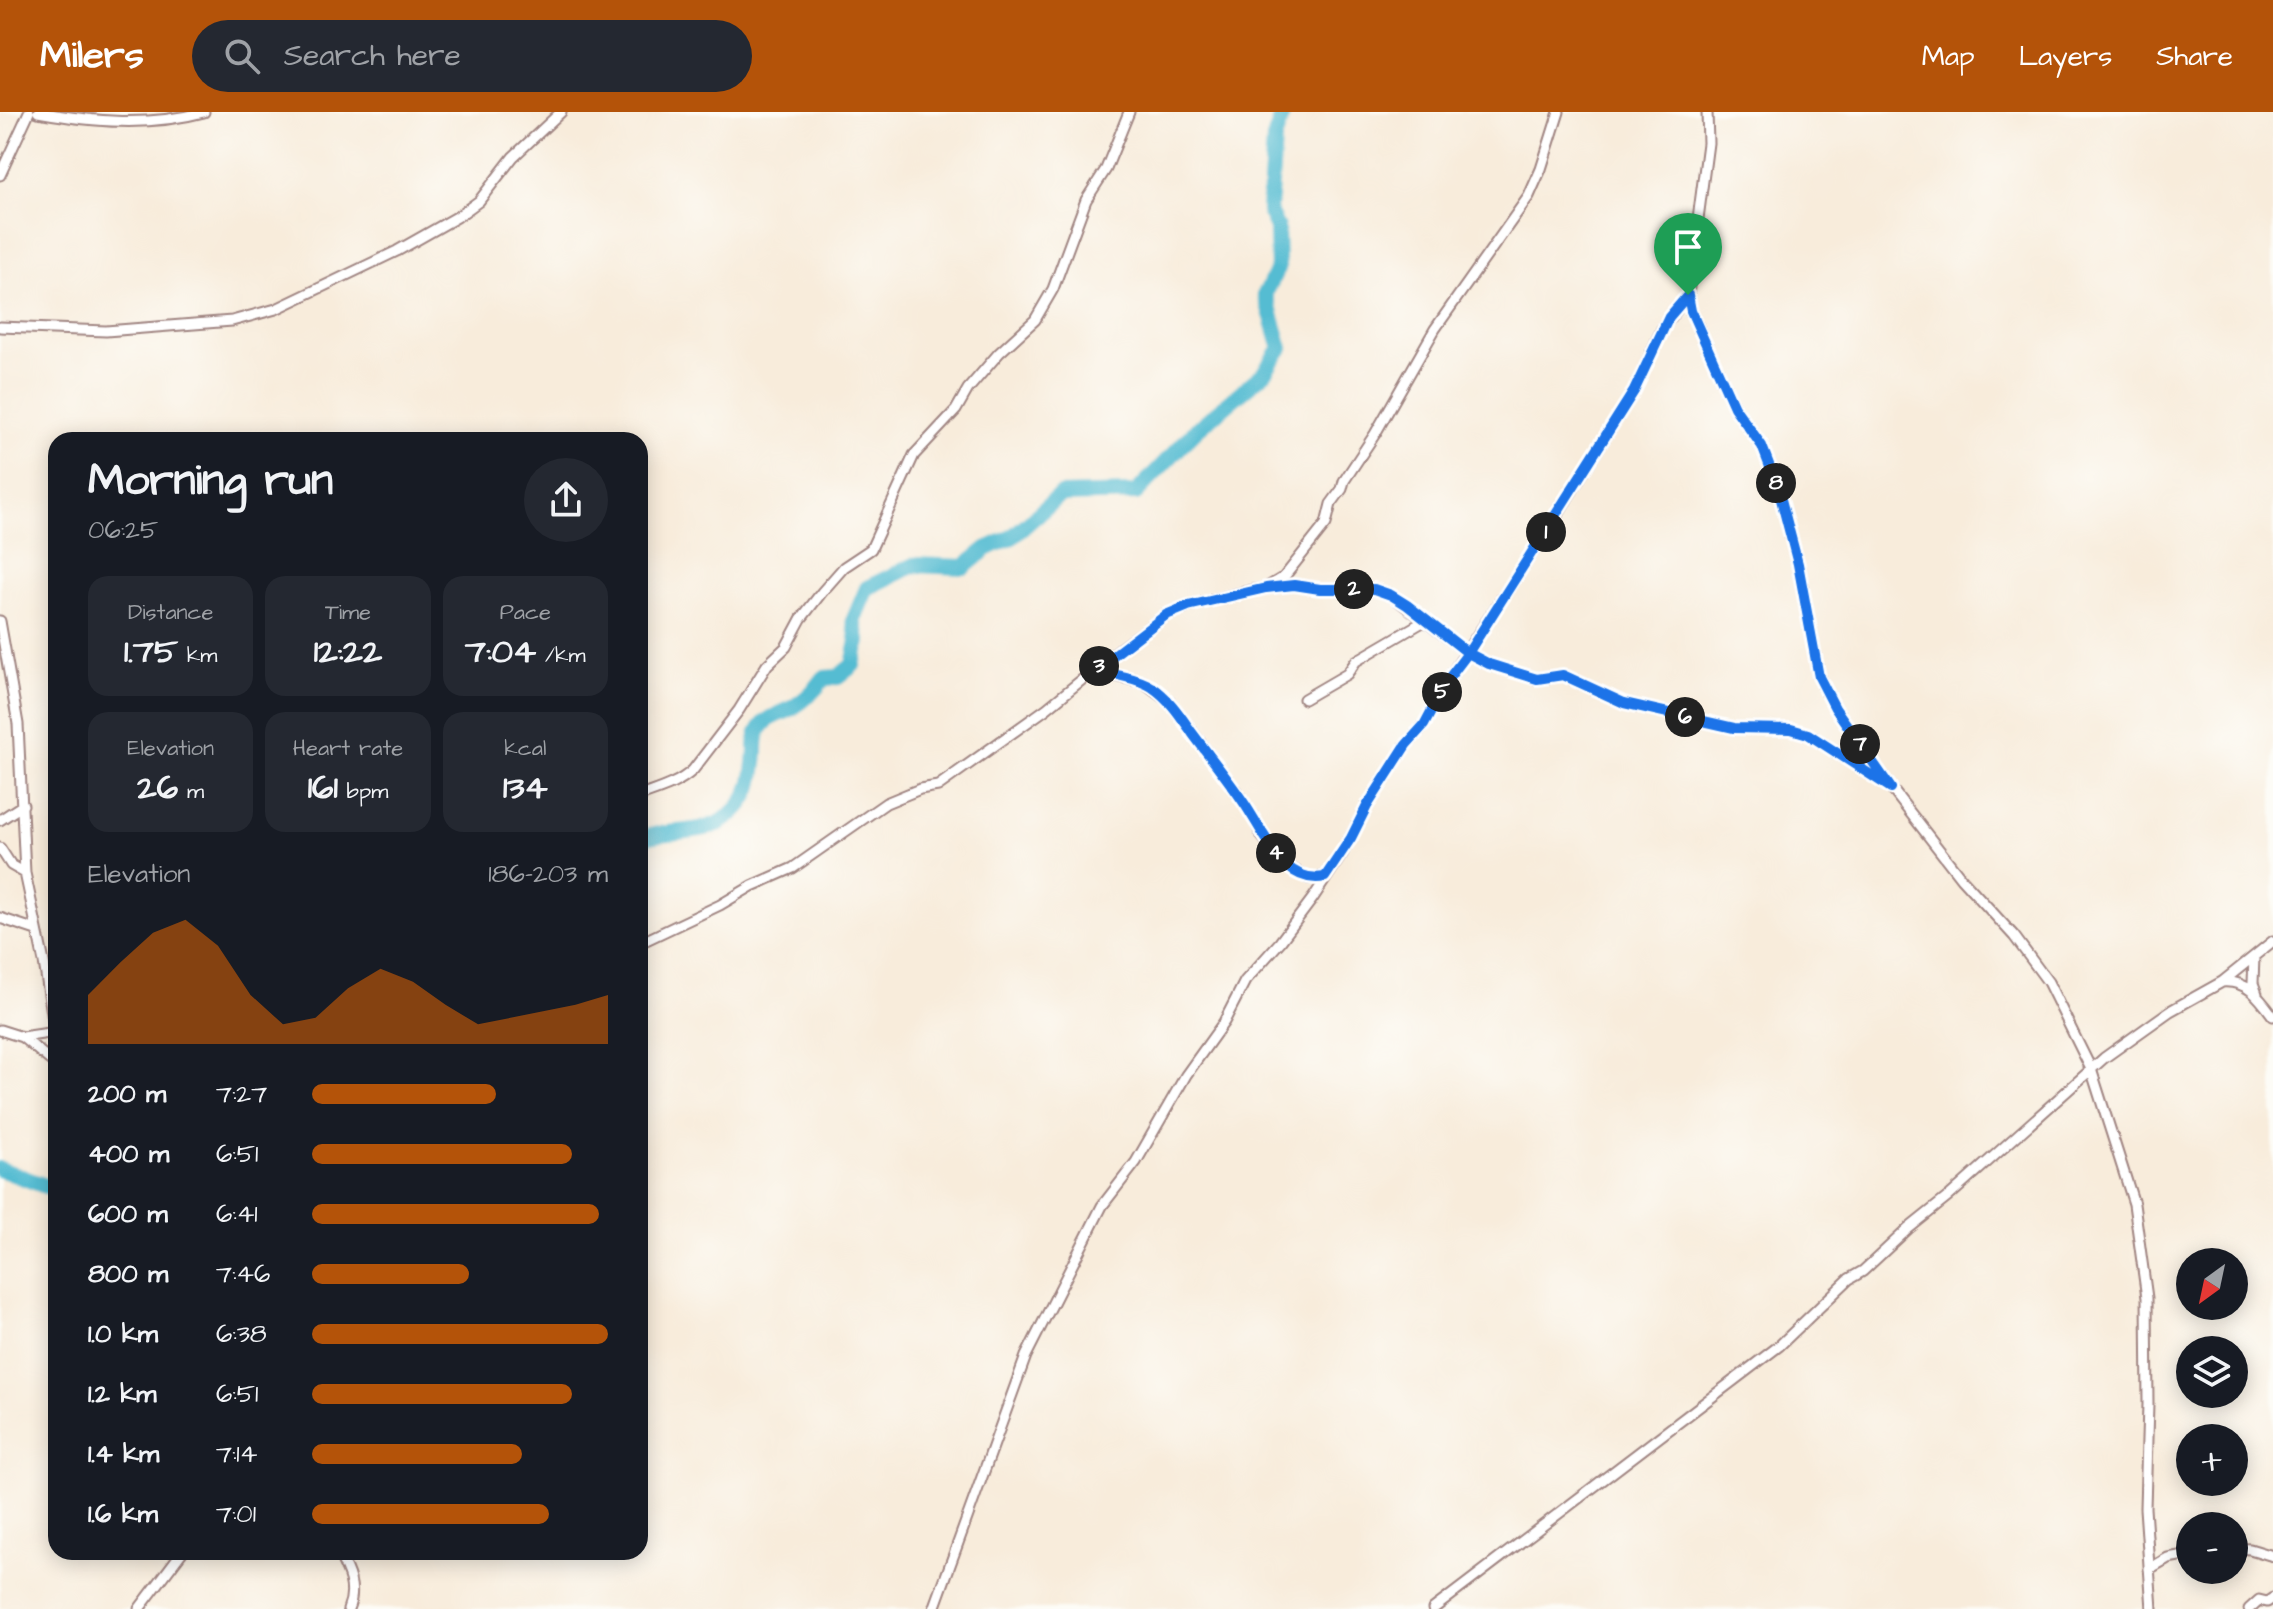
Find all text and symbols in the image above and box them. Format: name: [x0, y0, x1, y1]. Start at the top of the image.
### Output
search box: [192, 20, 752, 92]
text: Milers: [40, 30, 144, 82]
icon: search: [220, 34, 264, 78]
text: Search here: [284, 35, 461, 77]
text: Map: [1922, 37, 1975, 76]
text: Layers: [2019, 37, 2112, 76]
text: Share: [2156, 37, 2233, 76]
pin: [1654, 213, 1722, 295]
icon: arrive: [1666, 225, 1710, 269]
text: Morning run: [88, 451, 333, 512]
button: share: [524, 458, 608, 542]
pin: 8: [1756, 463, 1796, 503]
text: 8: [1769, 467, 1783, 498]
text: 06:25: [88, 512, 158, 548]
pin: 1: [1526, 512, 1566, 552]
text: 1: [1545, 516, 1547, 547]
pin: 2: [1334, 569, 1374, 609]
text: 2: [1348, 573, 1360, 604]
text: Distance: [128, 597, 213, 628]
text: Time: [325, 597, 371, 628]
text: Pace: [500, 597, 551, 628]
text: 1.75: [124, 628, 178, 676]
text: 12:22: [314, 628, 382, 676]
text: 7:04: [465, 628, 536, 676]
text: km: [178, 640, 217, 671]
text: /km: [536, 640, 586, 671]
pin: 3: [1079, 646, 1119, 686]
text: 3: [1093, 650, 1105, 681]
pin: 5: [1422, 672, 1462, 712]
text: 5: [1434, 676, 1450, 707]
pin: 6: [1665, 697, 1705, 737]
text: 6: [1678, 701, 1692, 732]
pin: 7: [1840, 724, 1880, 764]
text: 7: [1853, 728, 1867, 759]
text: Elevation: [127, 733, 214, 764]
text: Heart rate: [293, 733, 403, 764]
text: kcal: [504, 733, 546, 764]
text: 26: [137, 764, 178, 812]
text: 161: [308, 764, 338, 812]
text: 134: [503, 764, 548, 812]
text: m: [178, 776, 204, 807]
text: bpm: [338, 776, 388, 807]
pin: 4: [1256, 833, 1296, 873]
text: 4: [1269, 837, 1283, 868]
text: Elevation: [88, 856, 190, 892]
text: 186–203 m: [488, 856, 608, 892]
text: 200 m: [88, 1076, 166, 1112]
text: 7:27: [216, 1076, 267, 1112]
text: 400 m: [88, 1136, 169, 1172]
text: 6:51: [216, 1136, 258, 1172]
text: 600 m: [88, 1196, 168, 1232]
text: 6:41: [216, 1196, 258, 1232]
north arrow: [2176, 1248, 2248, 1320]
map controls: [2176, 1248, 2248, 1584]
text: 800 m: [88, 1256, 168, 1292]
text: 7:46: [216, 1256, 270, 1292]
text: 1.0 km: [88, 1316, 158, 1352]
text: 6:38: [216, 1316, 267, 1352]
button: layers: [2176, 1336, 2248, 1408]
text: 1.2 km: [88, 1376, 156, 1412]
text: 6:51: [216, 1376, 258, 1412]
button: +: [2176, 1424, 2248, 1496]
text: 1.4 km: [88, 1436, 159, 1472]
text: 7:14: [216, 1436, 257, 1472]
text: 1.6 km: [88, 1496, 158, 1532]
text: 7:01: [216, 1496, 256, 1532]
button: −: [2176, 1512, 2248, 1584]

